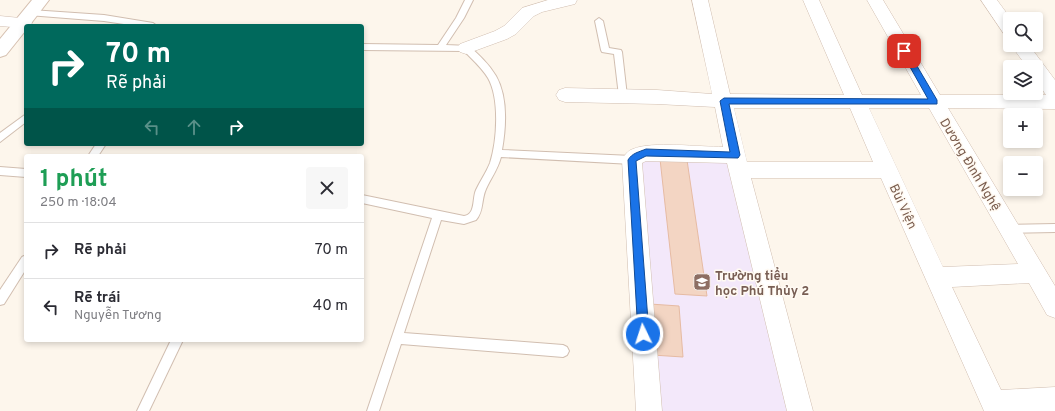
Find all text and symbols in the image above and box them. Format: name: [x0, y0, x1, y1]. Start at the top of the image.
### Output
map controls: [1003, 12, 1043, 196]
button: search: [1003, 12, 1043, 52]
pin: [887, 34, 921, 68]
text: 70 m: [106, 37, 171, 73]
icon: right: [40, 40, 92, 92]
icon: arrive: [893, 40, 915, 62]
button: layers: [1003, 60, 1043, 100]
text: Rẽ phải: [106, 72, 166, 95]
button: +: [1003, 108, 1043, 148]
icon: left: [141, 116, 163, 138]
icon: ahead: [183, 116, 205, 138]
icon: right: [225, 116, 247, 138]
street label: Dương Đình Nghệ: [935, 116, 1003, 214]
button: −: [1003, 156, 1043, 196]
text: 1 phút: [40, 165, 107, 195]
button: close: [306, 167, 348, 209]
street label: Bùi Viện: [885, 182, 920, 232]
text: 250 m · 18:04: [40, 195, 117, 211]
icon: right: [40, 240, 62, 262]
text: Rẽ phải: [74, 241, 127, 260]
text: 70 m: [315, 241, 348, 260]
place label: Trường tiểu học Phú Thủy 2: [715, 267, 809, 300]
school or university icon: Trường tiểu học Phú Thủy 2: [692, 272, 712, 292]
text: Rẽ trái: [74, 289, 121, 308]
icon: left: [40, 296, 62, 318]
text: 40 m: [313, 297, 348, 316]
text: Nguyễn Tương: [74, 308, 162, 324]
position arrow: [622, 313, 664, 355]

